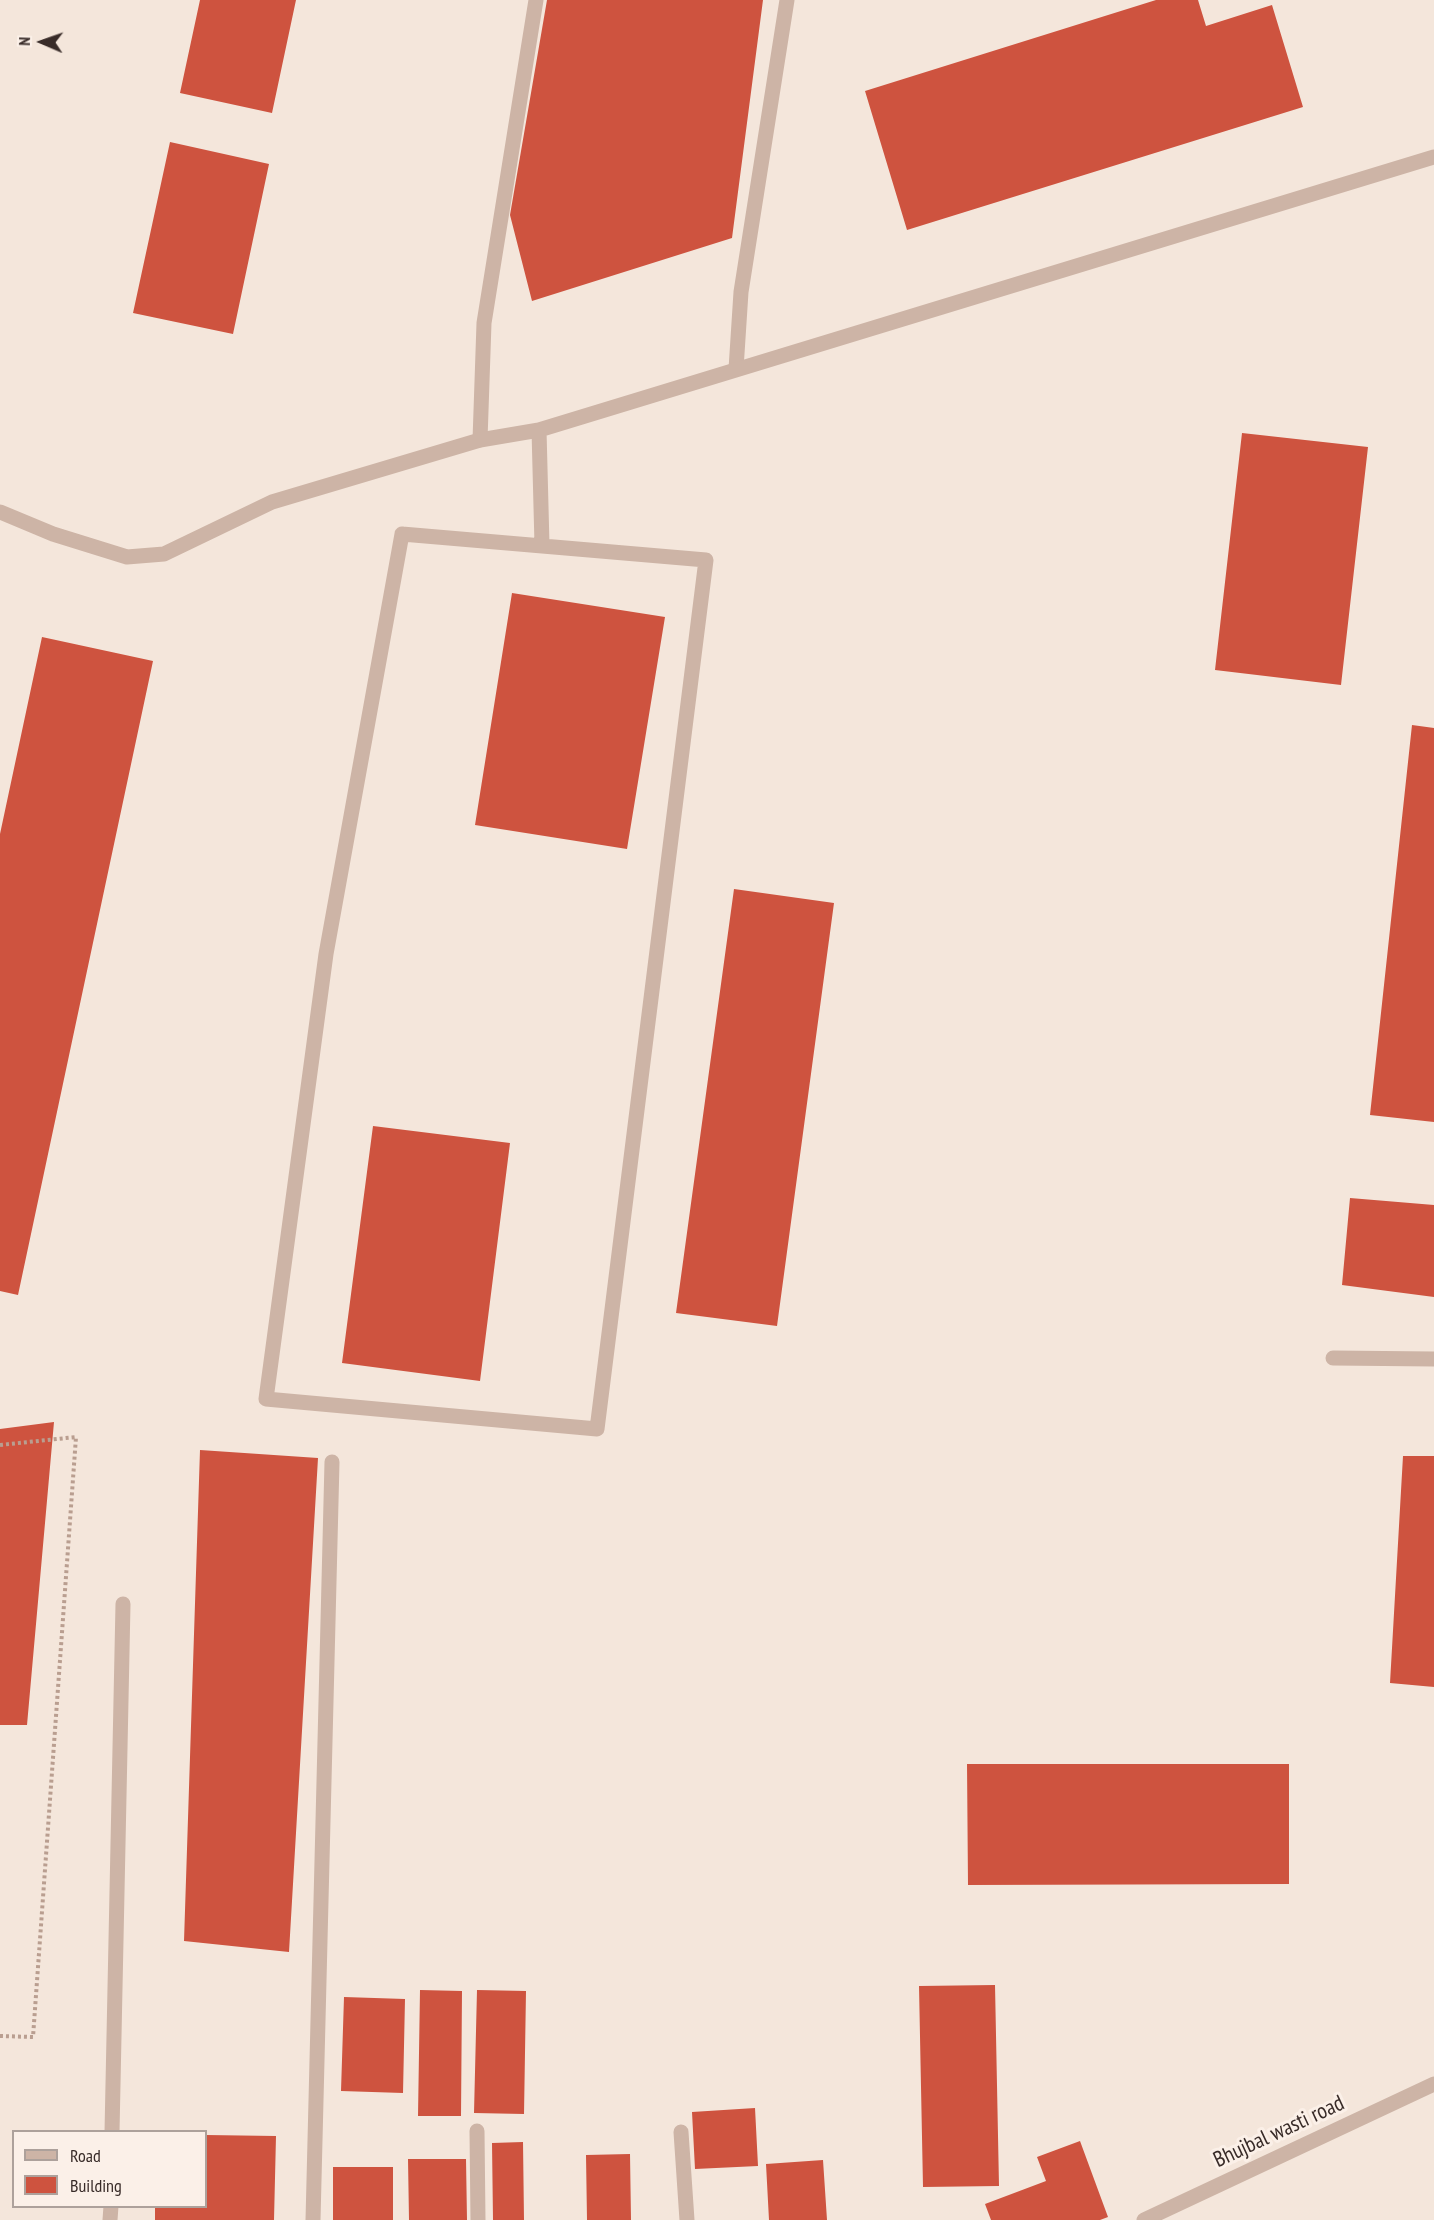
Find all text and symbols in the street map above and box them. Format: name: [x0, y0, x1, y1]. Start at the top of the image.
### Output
north arrow: [12, 12, 72, 72]
text: N: [14, 37, 34, 46]
street label: Bhujbal wasti road: [1210, 2090, 1348, 2174]
legend: [12, 2130, 207, 2208]
text: Road: [70, 2144, 101, 2167]
text: Building: [70, 2174, 122, 2197]

